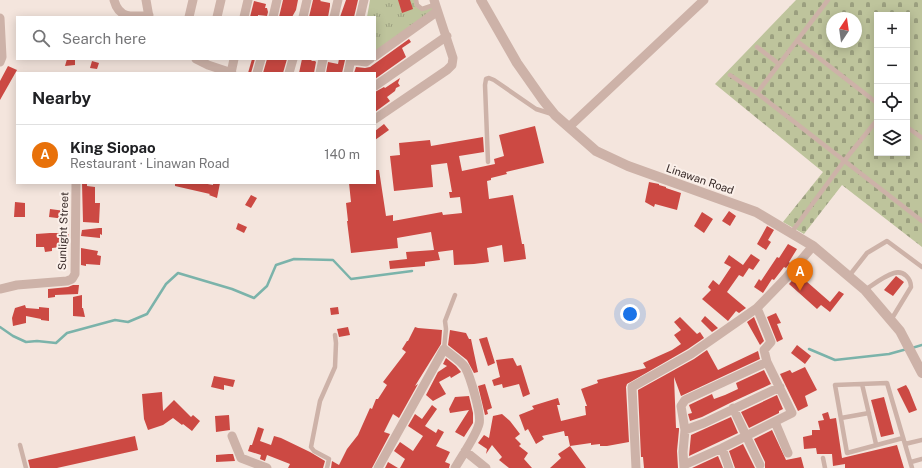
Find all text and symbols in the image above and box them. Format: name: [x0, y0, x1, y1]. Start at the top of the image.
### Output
north arrow: [826, 12, 862, 48]
map controls: [874, 12, 910, 156]
button: +: [874, 12, 910, 48]
search box: [16, 16, 376, 60]
icon: search: [30, 27, 52, 49]
text: Search here: [62, 30, 146, 47]
button: −: [874, 48, 910, 84]
button: locate: [874, 84, 910, 120]
text: Nearby: [32, 88, 91, 108]
button: layers: [874, 120, 910, 156]
text: King Siopao: [70, 139, 156, 156]
text: A: [40, 147, 50, 162]
text: 140 m: [324, 147, 360, 162]
text: Restaurant · Linawan Road: [70, 156, 230, 171]
street label: Linawan Road: [664, 162, 736, 196]
street label: Sunlight Street: [56, 192, 70, 270]
pin: A: [787, 258, 813, 291]
your location: [620, 304, 640, 324]

